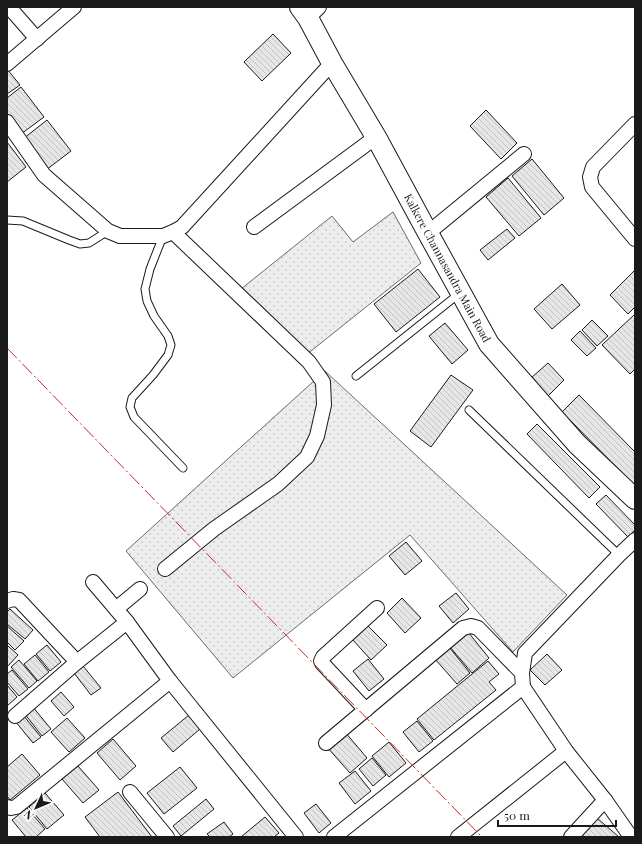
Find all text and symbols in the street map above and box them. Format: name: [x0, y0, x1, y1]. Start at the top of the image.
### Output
street label: Kalkere Channasandra Main Road: [401, 191, 495, 345]
north arrow: [16, 788, 56, 828]
scale bar: [498, 802, 616, 828]
text: N: [20, 807, 37, 823]
text: 50 m: [504, 807, 530, 823]

